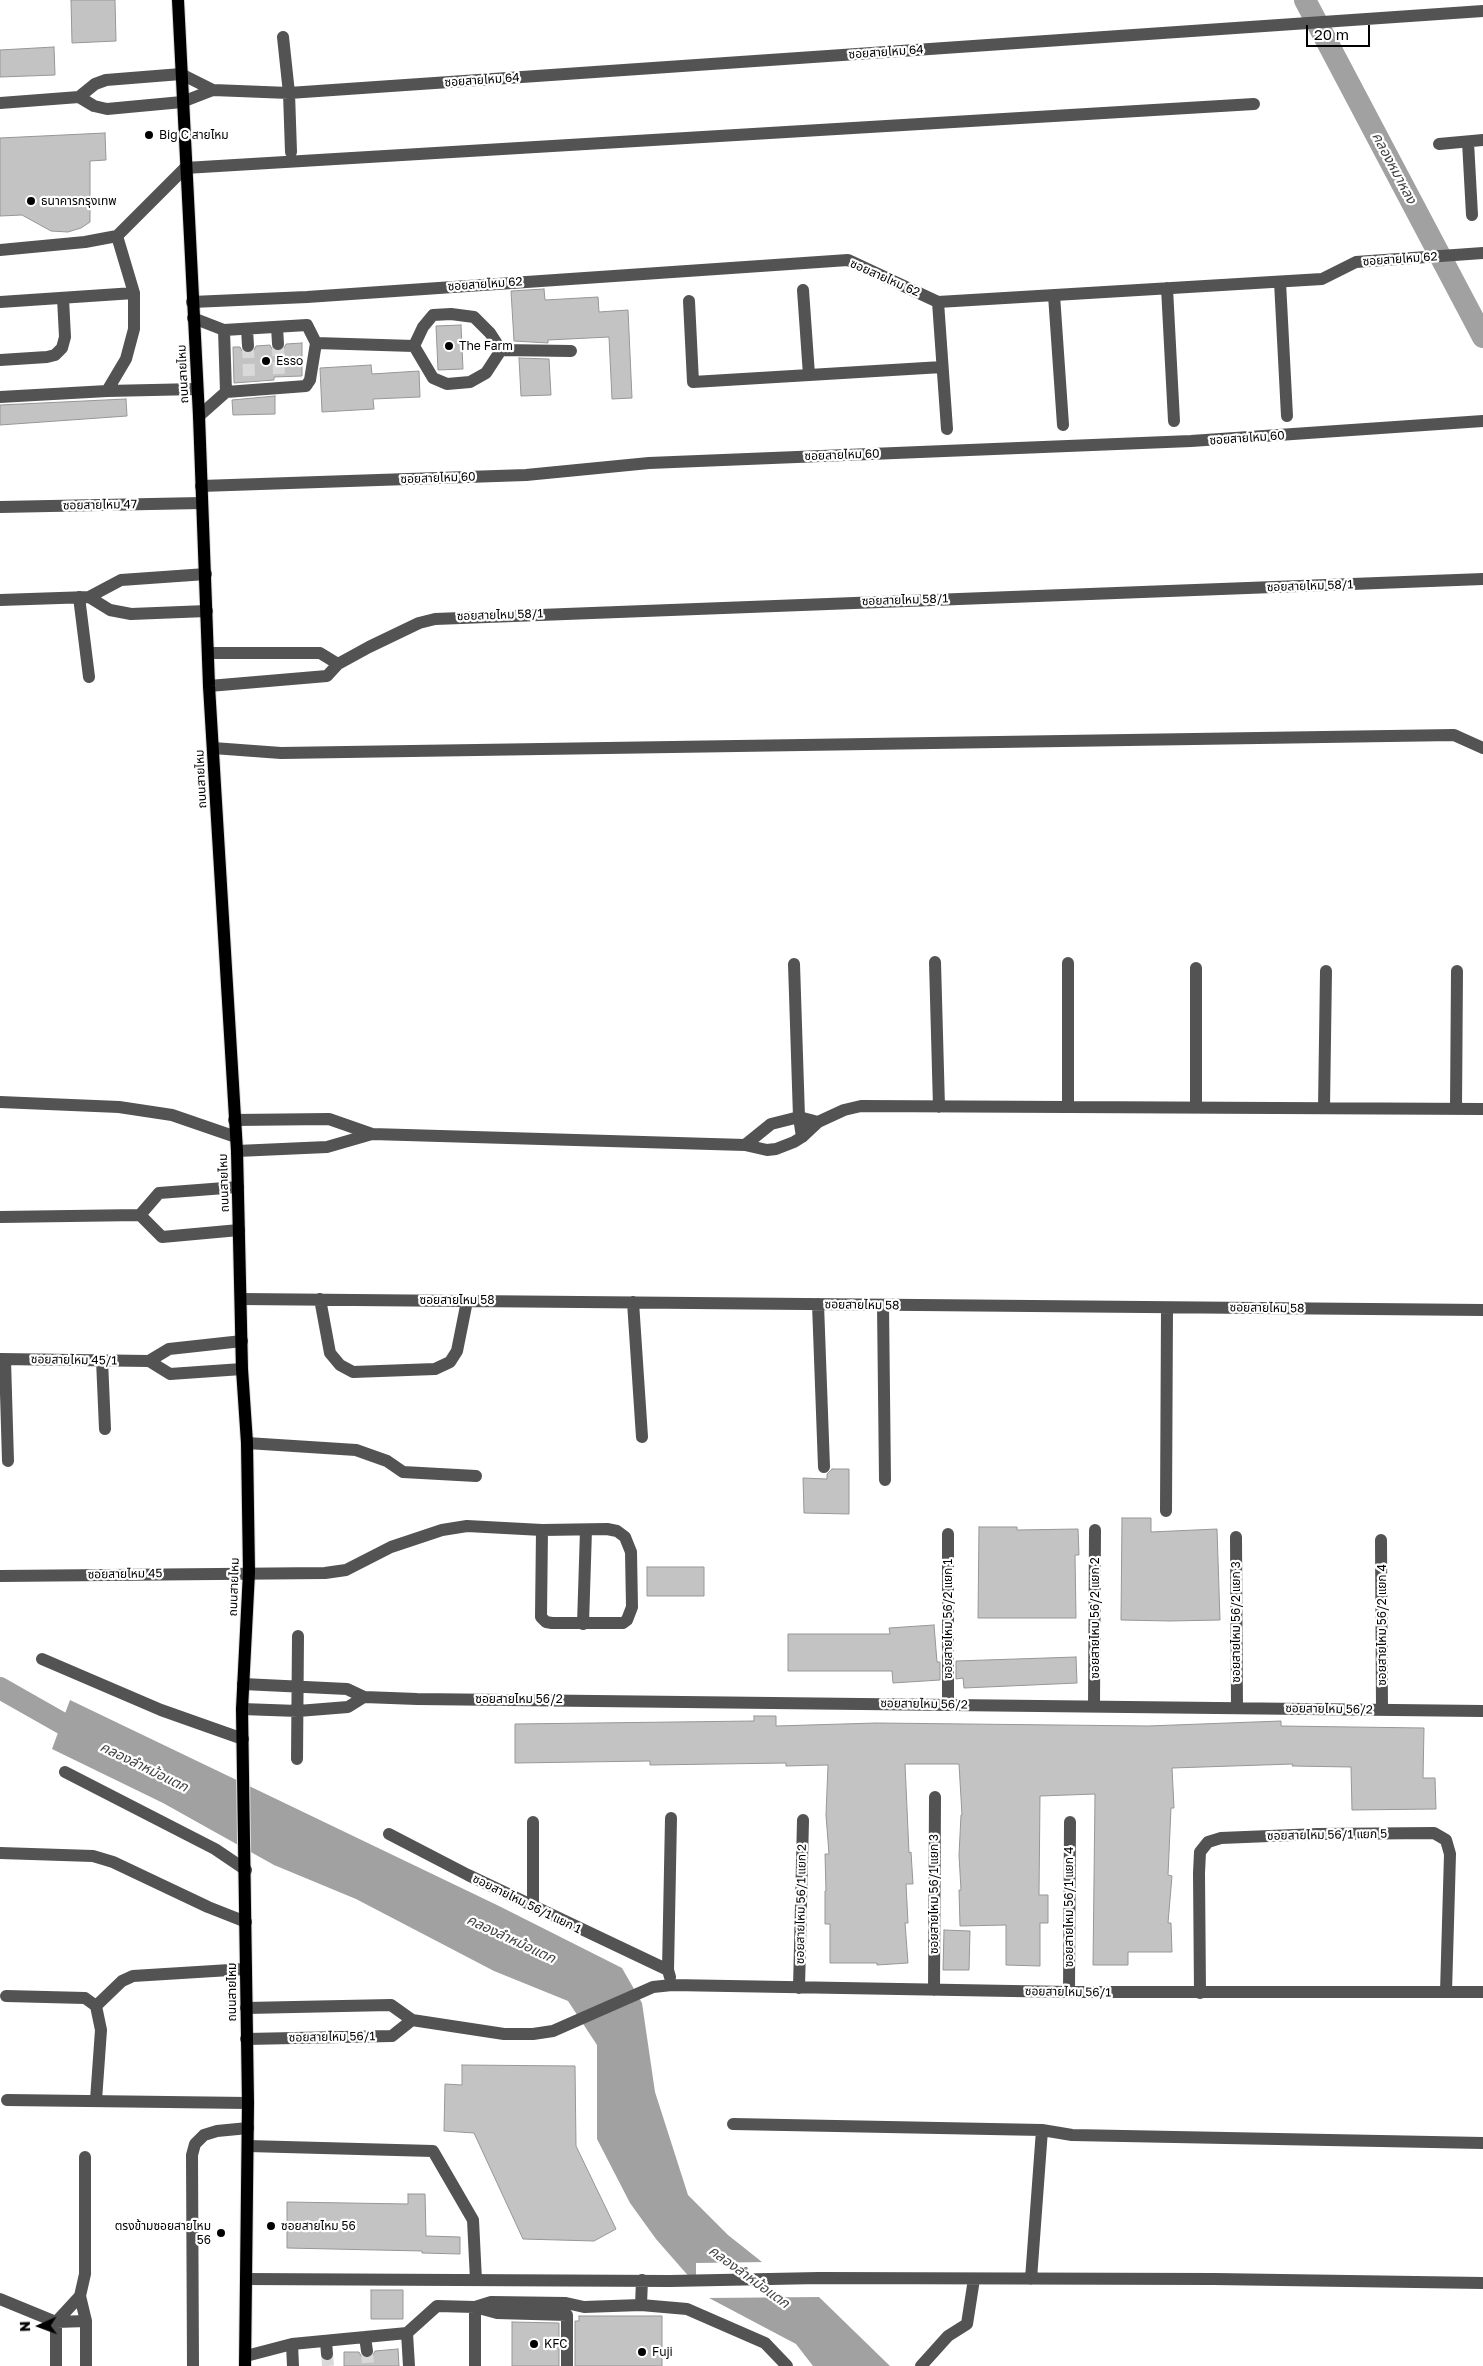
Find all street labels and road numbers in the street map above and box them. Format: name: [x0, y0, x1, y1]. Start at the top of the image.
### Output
street label: ซอยสายไหม 64: [848, 42, 924, 62]
street label: ซอยสายไหม 64: [444, 70, 520, 90]
street label: ซอยสายไหม 62: [1362, 249, 1438, 269]
street label: ซอยสายไหม 62: [848, 256, 922, 300]
street label: ซอยสายไหม 62: [447, 274, 523, 294]
street label: ถนนสายไหม: [174, 344, 192, 404]
street label: ซอยสายไหม 60: [1209, 428, 1285, 448]
street label: ซอยสายไหม 60: [804, 446, 880, 464]
street label: ซอยสายไหม 60: [400, 469, 476, 487]
street label: ซอยสายไหม 47: [63, 497, 137, 513]
street label: ซอยสายไหม 58/1: [1267, 577, 1353, 595]
street label: ซอยสายไหม 58/1: [862, 591, 948, 609]
street label: ซอยสายไหม 58/1: [457, 606, 543, 624]
street label: ถนนสายไหม: [192, 749, 210, 809]
street label: ถนนสายไหม: [216, 1153, 232, 1213]
street label: ซอยสายไหม 58: [420, 1293, 494, 1307]
street label: ซอยสายไหม 58: [824, 1297, 900, 1313]
street label: ซอยสายไหม 58: [1229, 1300, 1305, 1316]
street label: ซอยสายไหม 45/1: [31, 1352, 117, 1368]
street label: ถนนสายไหม: [226, 1557, 242, 1617]
street label: ซอยสายไหม 56/2 แยก 2: [1088, 1557, 1102, 1679]
street label: ซอยสายไหม 56/2 แยก 1: [941, 1559, 955, 1679]
street label: ซอยสายไหม 56/2 แยก 3: [1229, 1561, 1243, 1683]
street label: ซอยสายไหม 56/2 แยก 4: [1375, 1564, 1389, 1686]
street label: ซอยสายไหม 45: [87, 1566, 163, 1582]
street label: ซอยสายไหม 56/2: [475, 1692, 563, 1706]
street label: ซอยสายไหม 56/2: [880, 1696, 968, 1712]
street label: ซอยสายไหม 56/2: [1285, 1701, 1373, 1717]
street label: ซอยสายไหม 56/1 แยก 5: [1267, 1827, 1387, 1843]
street label: ซอยสายไหม 56/1 แยก 3: [927, 1834, 941, 1954]
street label: ซอยสายไหม 56/1 แยก 2: [793, 1844, 809, 1964]
street label: ซอยสายไหม 56/1 แยก 4: [1062, 1847, 1076, 1967]
street label: ซอยสายไหม 56/1 แยก 1: [470, 1871, 584, 1937]
street label: ถนนสายไหม: [225, 1963, 239, 2021]
street label: ซอยสายไหม 56/1: [1025, 1984, 1111, 2000]
street label: ซอยสายไหม 56/1: [289, 2029, 375, 2045]

